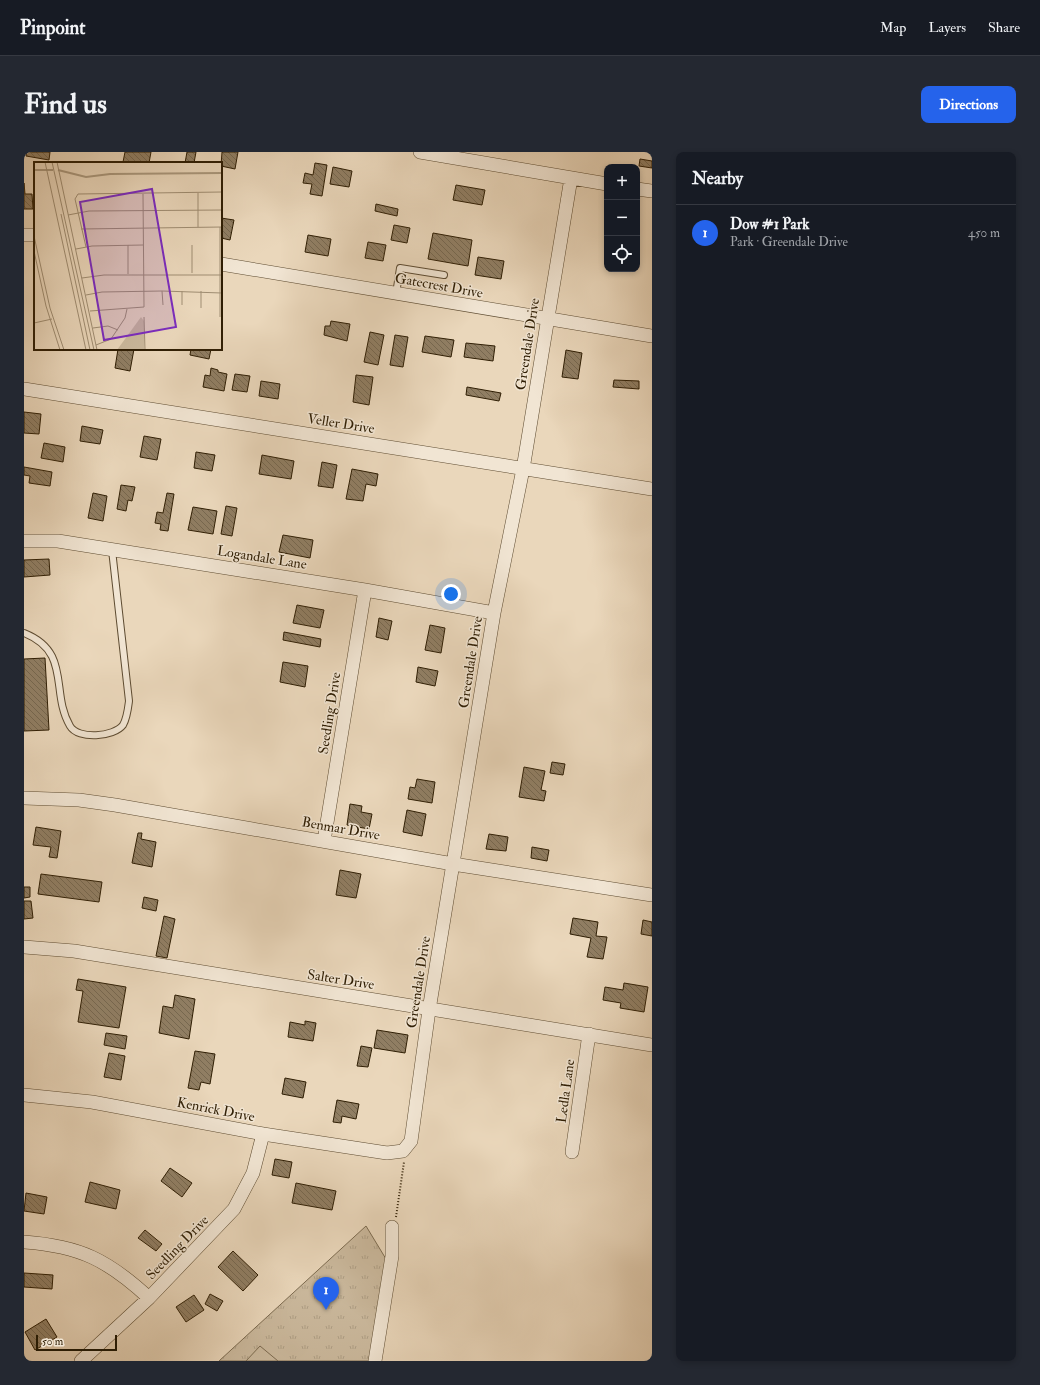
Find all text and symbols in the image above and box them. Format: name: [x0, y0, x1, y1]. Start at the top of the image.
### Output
text: Pinpoint: [20, 16, 85, 40]
text: Map: [880, 19, 906, 36]
text: Layers: [928, 19, 966, 36]
text: Share: [988, 19, 1020, 36]
button: Directions: [921, 86, 1016, 123]
text: Find us: [24, 87, 107, 122]
inset map: [34, 162, 222, 350]
map controls: [604, 164, 640, 272]
button: +: [604, 164, 640, 200]
text: Nearby: [692, 168, 743, 189]
button: −: [604, 200, 640, 236]
text: Dow #1 Park: [730, 215, 809, 234]
text: 1: [703, 225, 707, 241]
text: 450 m: [968, 225, 1000, 241]
text: Park · Greendale Drive: [730, 234, 848, 250]
button: locate: [604, 236, 640, 272]
street label: Gatecrest Drive: [394, 269, 484, 302]
street label: Greendale Drive: [512, 297, 543, 391]
street label: Veller Drive: [306, 410, 376, 437]
street label: Logandale Lane: [216, 542, 308, 573]
your location: [441, 584, 461, 604]
street label: Greendale Drive: [455, 615, 486, 709]
street label: Seedling Drive: [315, 671, 344, 755]
street label: Benmar Drive: [300, 813, 381, 844]
street label: Greendale Drive: [403, 935, 434, 1029]
street label: Salter Drive: [306, 966, 376, 993]
street label: Ledla Lane: [553, 1058, 578, 1124]
street label: Kenrick Drive: [176, 1094, 256, 1125]
street label: Seedling Drive: [142, 1212, 212, 1283]
pin: 1: [313, 1277, 339, 1310]
scale bar: [36, 1333, 117, 1352]
text: 50 m: [42, 1335, 63, 1348]

